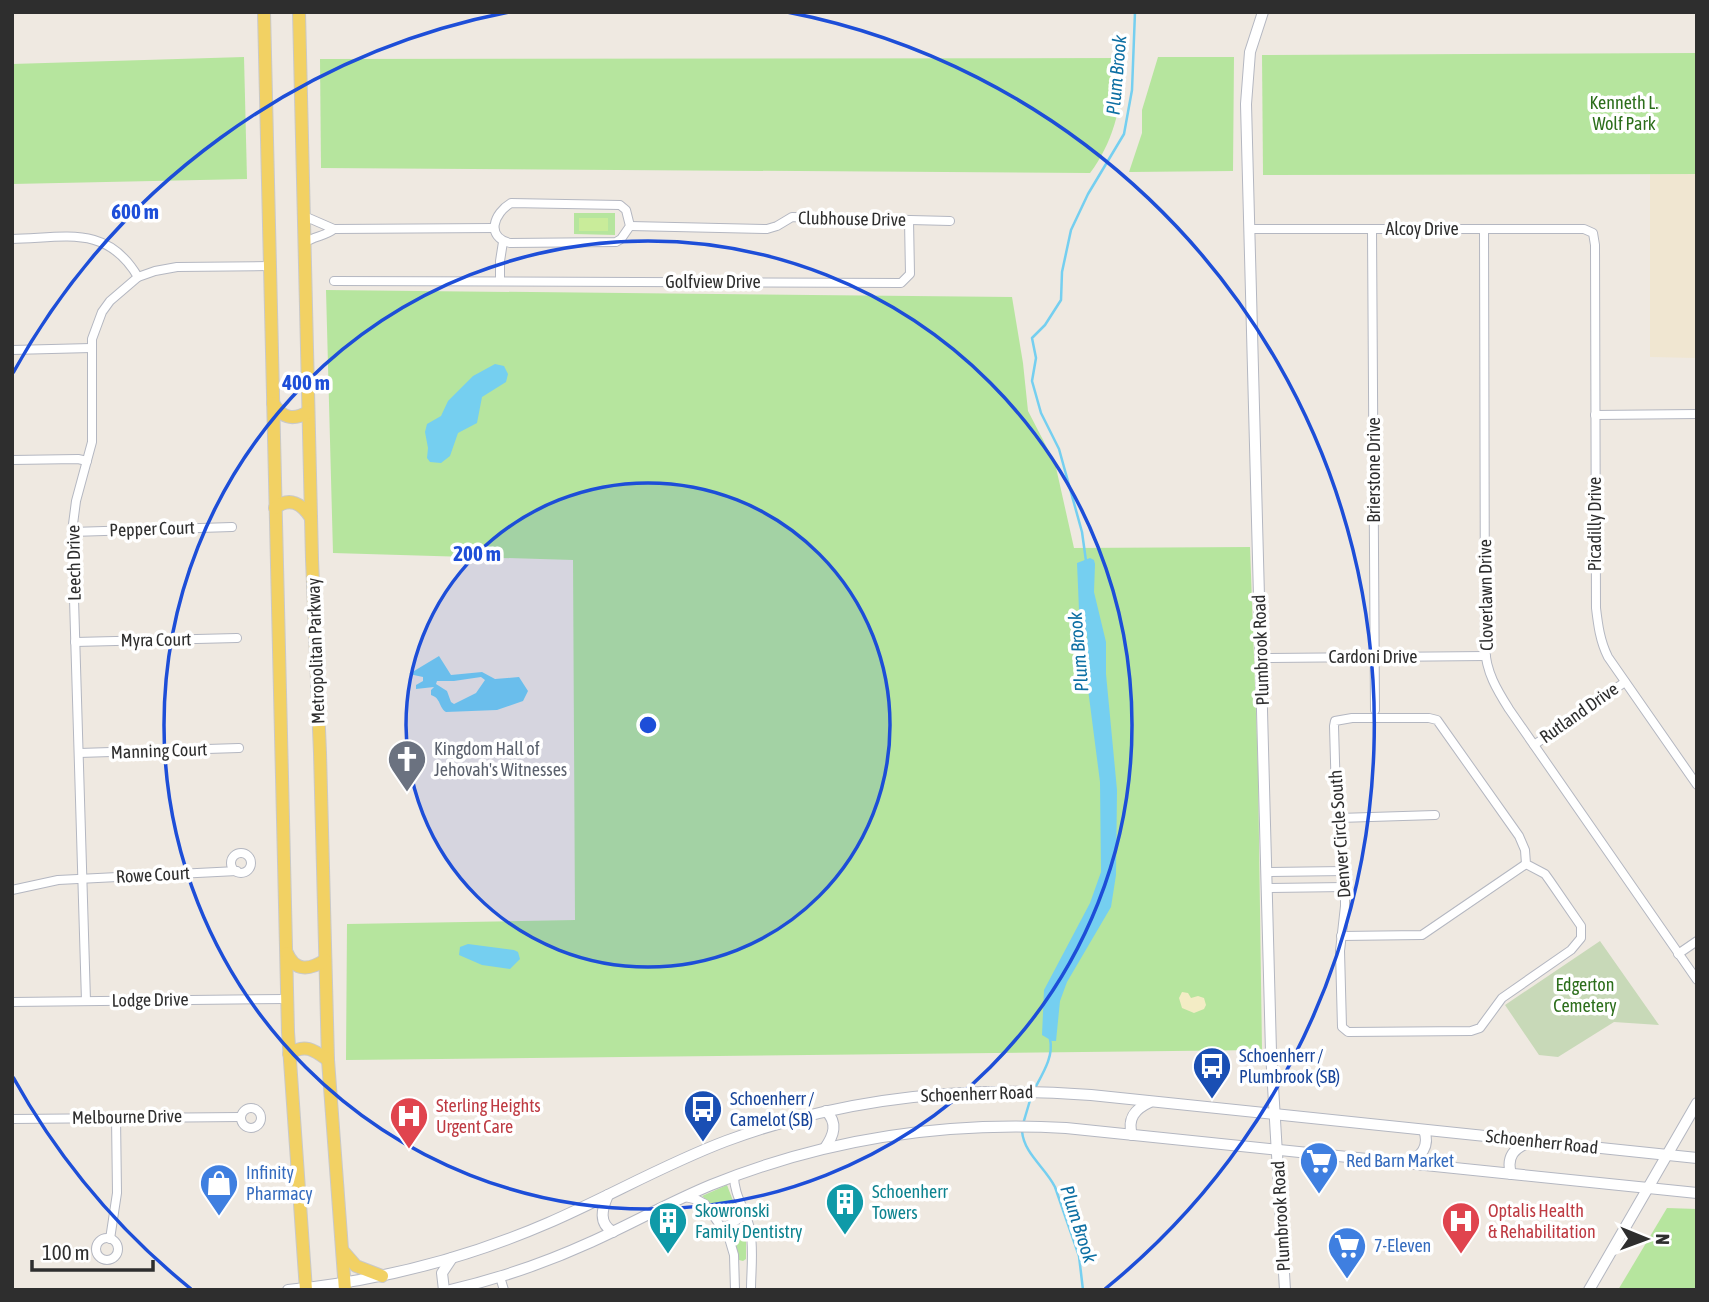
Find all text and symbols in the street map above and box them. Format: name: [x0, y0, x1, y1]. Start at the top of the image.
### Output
water label: Plum Brook: [1102, 34, 1131, 116]
park label: Kenneth L. Wolf Park: [1590, 92, 1658, 134]
text: 600 m: [111, 199, 159, 223]
street label: Clubhouse Drive: [798, 207, 906, 230]
street label: Alcoy Drive: [1385, 218, 1459, 239]
street label: Golfview Drive: [665, 271, 761, 292]
text: 400 m: [281, 370, 330, 394]
street label: Brierstone Drive: [1363, 417, 1384, 523]
street label: Picadilly Drive: [1584, 477, 1605, 571]
street label: Pepper Court: [109, 517, 195, 540]
street label: Leech Drive: [62, 525, 85, 601]
street label: Cloverlawn Drive: [1474, 539, 1497, 651]
text: 200 m: [453, 541, 501, 565]
street label: Metropolitan Parkway: [302, 578, 329, 724]
street label: Plumbrook Road: [1248, 594, 1273, 706]
water label: Plum Brook: [1063, 611, 1092, 693]
street label: Myra Court: [120, 628, 192, 651]
street label: Cardoni Drive: [1328, 646, 1418, 667]
street label: Rutland Drive: [1536, 678, 1622, 747]
centre of rings: [636, 713, 660, 737]
street label: Manning Court: [110, 738, 208, 763]
church icon: Kingdom Hall of Jehovah's Witnesses: [386, 738, 428, 793]
place label: Kingdom Hall of Jehovah's Witnesses: [434, 738, 567, 780]
street label: Denver Circle South: [1325, 769, 1354, 899]
street label: Rowe Court: [115, 862, 191, 887]
park label: Edgerton Cemetery: [1553, 974, 1617, 1016]
street label: Lodge Drive: [111, 988, 189, 1011]
bus stop icon: Schoenherr / Plumbrook (SB): [1191, 1045, 1233, 1100]
place label: Schoenherr / Plumbrook (SB): [1239, 1045, 1340, 1087]
street label: Schoenherr Road: [920, 1081, 1034, 1106]
bus stop icon: Schoenherr / Camelot (SB): [682, 1088, 724, 1143]
place label: Schoenherr / Camelot (SB): [730, 1088, 814, 1130]
hospital icon: Sterling Heights Urgent Care: [388, 1095, 430, 1150]
place label: Sterling Heights Urgent Care: [436, 1095, 541, 1137]
street label: Melbourne Drive: [72, 1105, 182, 1128]
street label: Schoenherr Road: [1485, 1125, 1599, 1158]
supermarket icon: Red Barn Market: [1298, 1140, 1340, 1195]
place label: Red Barn Market: [1346, 1150, 1454, 1171]
street label: Plumbrook Road: [1267, 1160, 1294, 1272]
shop icon: Infinity Pharmacy: [198, 1162, 240, 1217]
place label: Infinity Pharmacy: [246, 1162, 313, 1204]
building icon: Schoenherr Towers: [824, 1181, 866, 1236]
place label: Schoenherr Towers: [872, 1181, 949, 1223]
water label: Plum Brook: [1056, 1183, 1102, 1266]
building icon: Skowronski Family Dentistry: [647, 1200, 689, 1255]
place label: Skowronski Family Dentistry: [695, 1200, 802, 1242]
hospital icon: Optalis Health & Rehabilitation: [1440, 1200, 1482, 1255]
place label: Optalis Health & Rehabilitation: [1488, 1200, 1596, 1242]
north arrow: [1611, 1204, 1681, 1274]
supermarket icon: 7-Eleven: [1326, 1225, 1368, 1280]
scale bar: [32, 1228, 152, 1272]
text: N: [1652, 1233, 1674, 1245]
place label: 7-Eleven: [1374, 1235, 1431, 1256]
text: 100 m: [42, 1240, 90, 1264]

